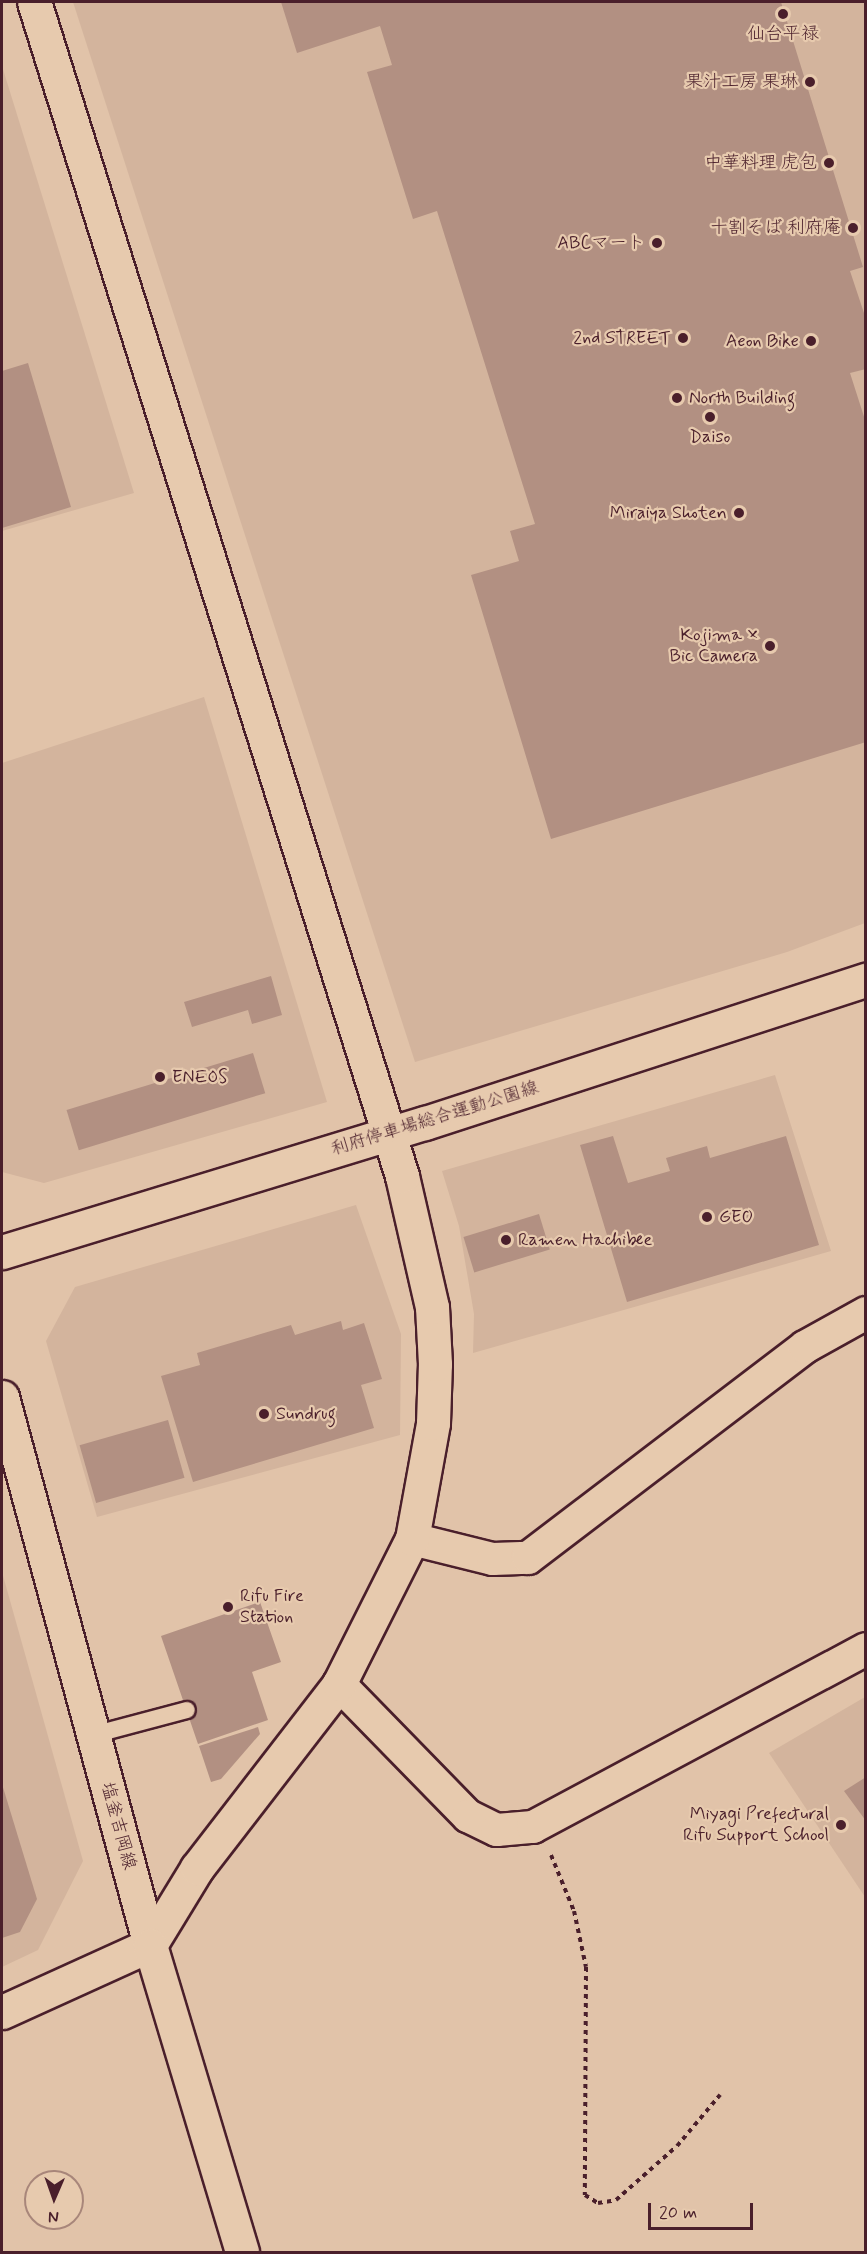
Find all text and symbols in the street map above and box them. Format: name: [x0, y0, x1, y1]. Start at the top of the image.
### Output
marker: 仙台平禄: [776, 7, 790, 21]
place label: 仙台平禄: [747, 23, 819, 45]
place label: 果汁工房 果琳: [685, 71, 798, 93]
marker: 果汁工房 果琳: [803, 75, 817, 89]
place label: 中華料理 虎包: [704, 152, 817, 174]
marker: 中華料理 虎包: [822, 156, 836, 170]
place label: 十割そば 利府庵: [710, 217, 841, 239]
marker: 十割そば 利府庵: [846, 221, 860, 235]
place label: ABCマート: [557, 232, 645, 254]
marker: ABCマート: [650, 236, 664, 250]
place label: 2nd STREET: [571, 327, 671, 349]
place label: Aeon Bike: [724, 330, 799, 352]
marker: 2nd STREET: [676, 331, 690, 345]
marker: Aeon Bike: [804, 334, 818, 348]
place label: North Building: [689, 387, 795, 409]
marker: North Building: [670, 391, 684, 405]
marker: Daiso: [703, 410, 717, 424]
place label: Daiso: [690, 426, 730, 448]
place label: Miraiya Shoten: [610, 502, 727, 524]
marker: Miraiya Shoten: [732, 506, 746, 520]
place label: Kojima × Bic Camera: [663, 625, 758, 668]
marker: Kojima × Bic Camera: [763, 639, 777, 653]
place label: ENEOS: [172, 1066, 227, 1088]
marker: ENEOS: [153, 1070, 167, 1084]
street label: 利府停車場総合運動公園線: [329, 1077, 541, 1161]
place label: GEO: [719, 1206, 753, 1228]
marker: GEO: [700, 1210, 714, 1224]
place label: Ramen Hachibee: [518, 1229, 651, 1251]
marker: Ramen Hachibee: [499, 1233, 513, 1247]
place label: Sundrug: [276, 1403, 336, 1425]
marker: Sundrug: [257, 1407, 271, 1421]
place label: Rifu Fire Station: [240, 1586, 303, 1628]
marker: Rifu Fire Station: [221, 1600, 235, 1614]
street label: 塩釜吉岡線: [96, 1780, 140, 1872]
place label: Miyagi Prefectural Rifu Support School: [689, 1804, 829, 1846]
marker: Miyagi Prefectural Rifu Support School: [834, 1818, 848, 1832]
north arrow: [24, 2170, 84, 2230]
scale bar: [651, 2191, 756, 2229]
text: 20 m: [659, 2201, 697, 2225]
text: N: [48, 2206, 59, 2227]

